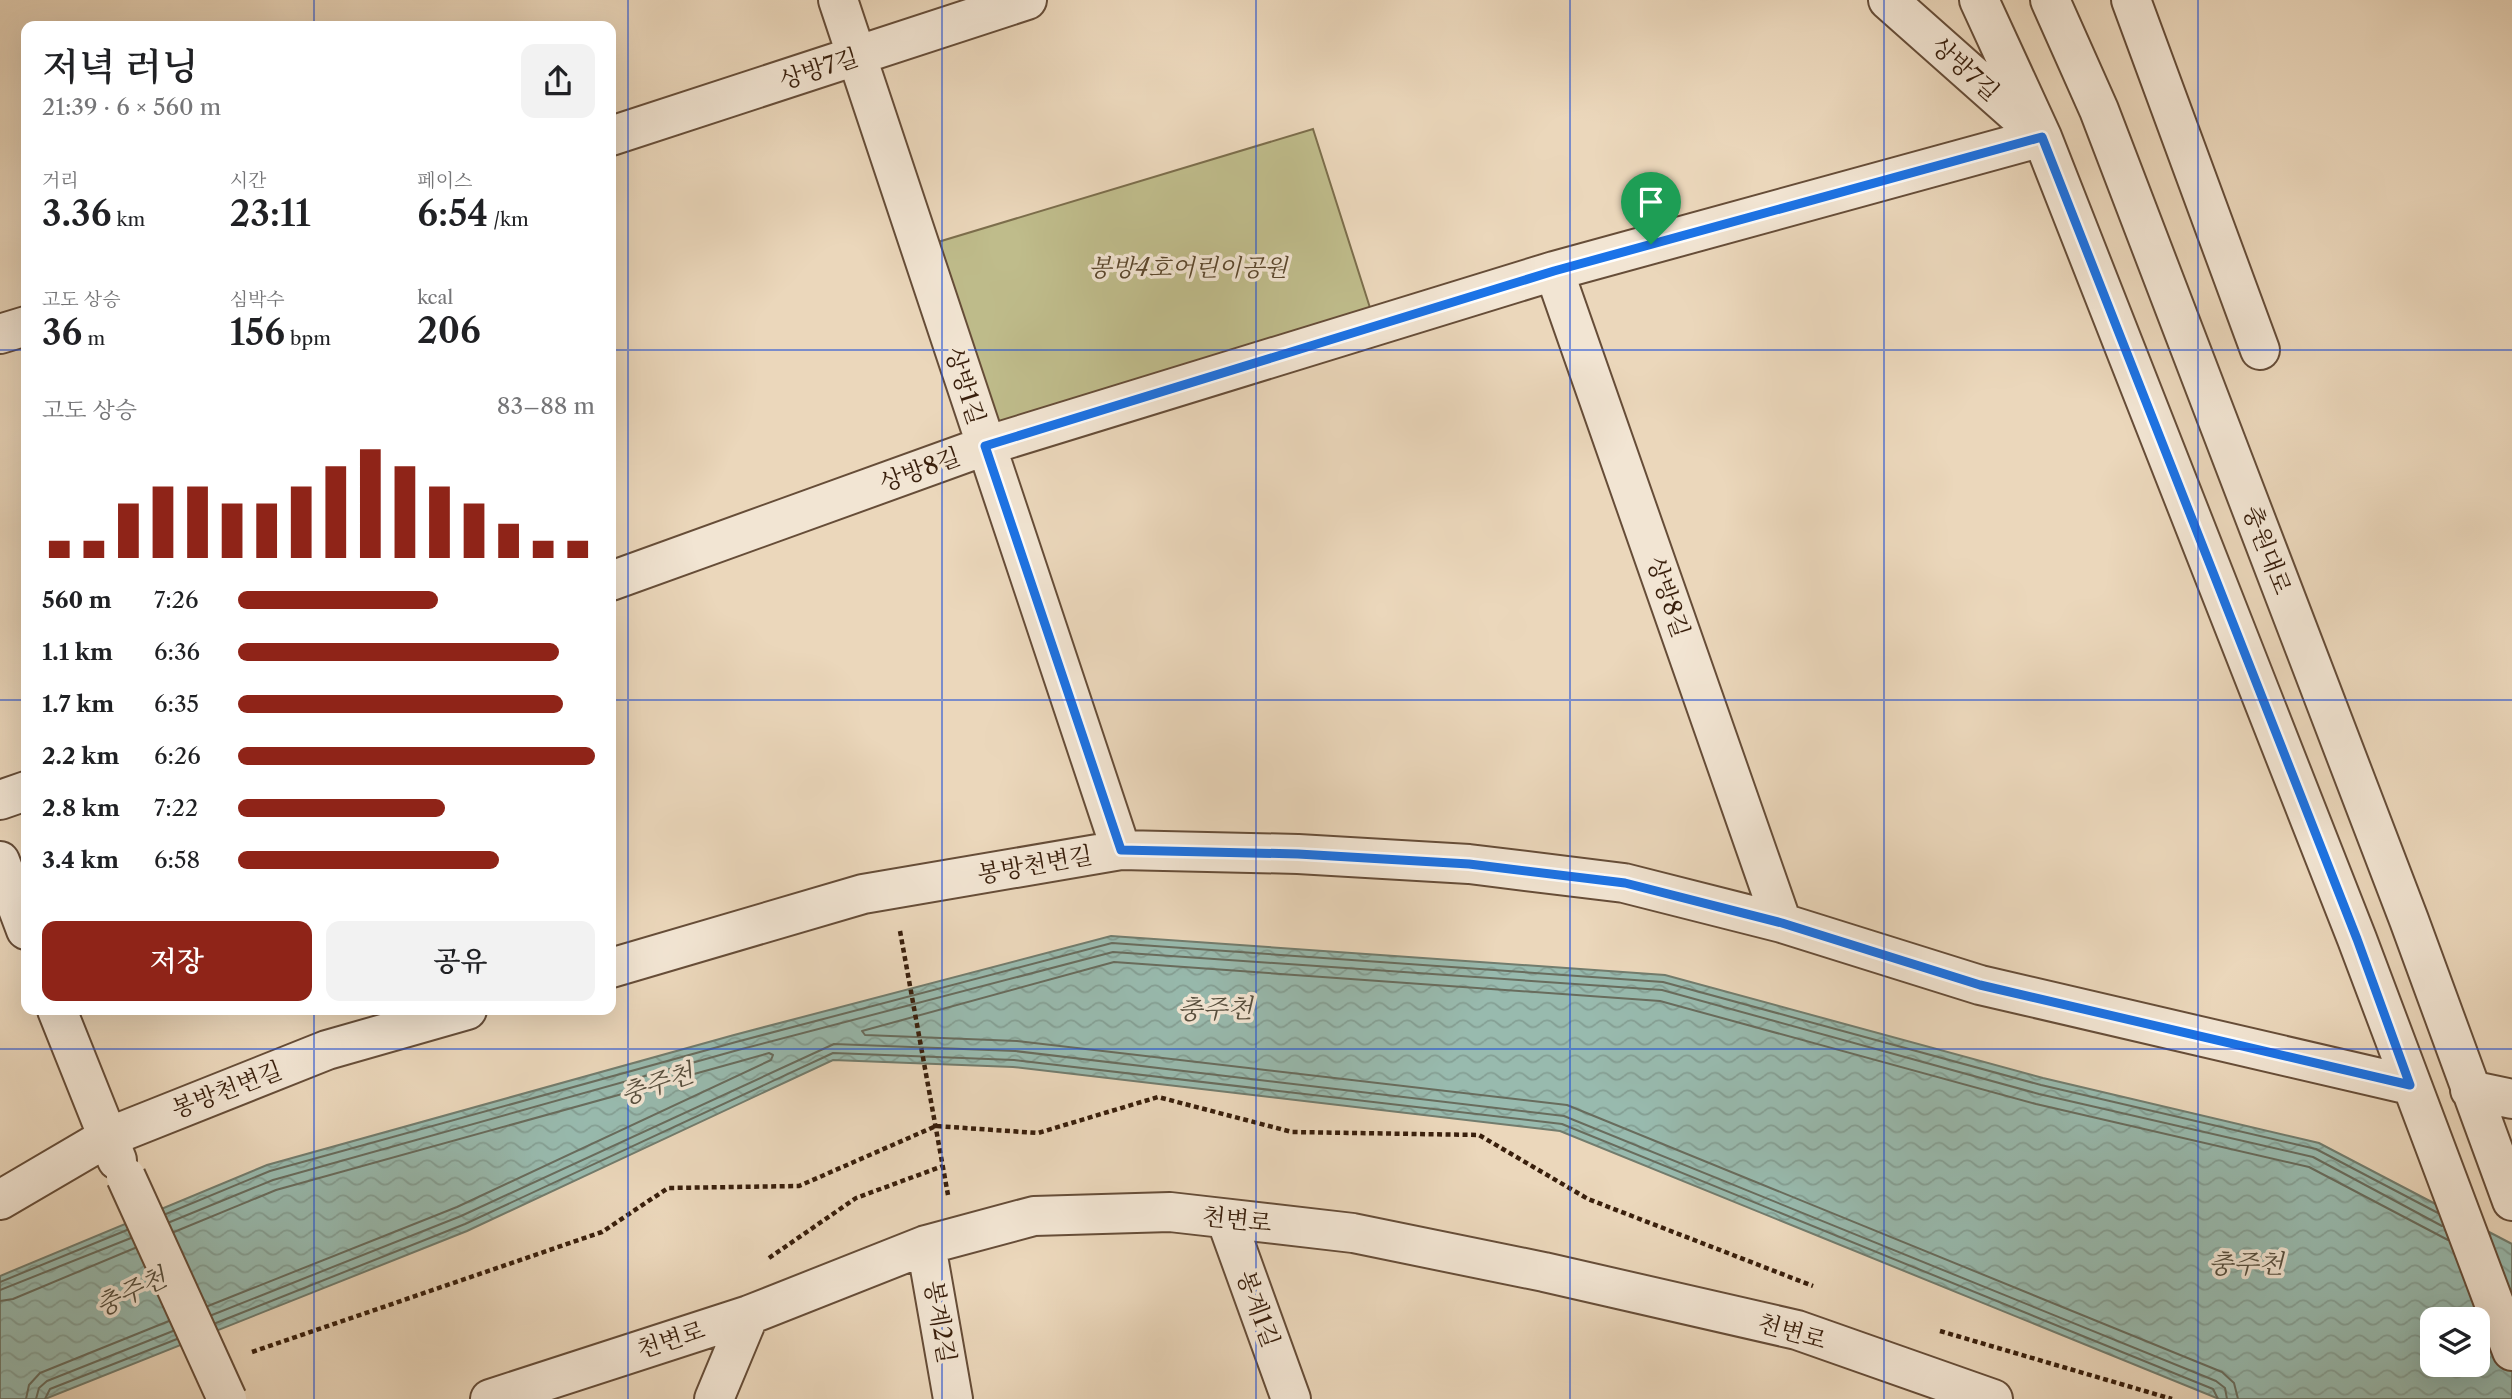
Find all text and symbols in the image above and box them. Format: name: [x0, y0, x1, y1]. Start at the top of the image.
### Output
street label: 상방7길: [1925, 31, 2005, 107]
street label: 상방7길: [776, 42, 862, 95]
text: 저녁 러닝: [42, 43, 199, 90]
button: share: [521, 44, 595, 118]
text: 21:39 · 6 × 560 m: [42, 93, 221, 121]
text: 거리: [42, 169, 79, 192]
text: 시간: [230, 169, 266, 192]
text: 페이스: [417, 169, 472, 192]
pin: [1621, 172, 1681, 244]
icon: arrive: [1632, 183, 1670, 221]
text: 3.36: [42, 192, 112, 235]
text: 23:11: [230, 192, 311, 235]
text: 6:54: [417, 192, 488, 235]
text: km: [112, 208, 145, 231]
text: /km: [488, 208, 529, 231]
park label: 봉방4호어린이공원: [1088, 253, 1289, 282]
text: kcal: [417, 286, 453, 309]
text: 고도 상승: [42, 288, 120, 311]
text: 심박수: [230, 288, 285, 311]
text: 206: [417, 309, 481, 352]
text: 36: [42, 311, 82, 354]
text: 156: [230, 311, 285, 354]
text: m: [82, 327, 105, 350]
text: bpm: [285, 327, 331, 350]
street label: 상방1길: [939, 343, 992, 428]
text: 83–88 m: [497, 392, 595, 420]
text: 고도 상승: [42, 396, 137, 424]
street label: 상방8길: [876, 442, 964, 497]
street label: 충원대로: [2237, 501, 2298, 598]
street label: 상방8길: [1641, 553, 1696, 641]
text: 560 m: [42, 586, 112, 614]
text: 7:26: [154, 586, 198, 614]
text: 1.1 km: [42, 638, 113, 666]
text: 6:36: [154, 638, 200, 666]
text: 1.7 km: [42, 690, 114, 718]
text: 6:35: [154, 690, 199, 718]
text: 2.2 km: [42, 742, 119, 770]
text: 6:26: [154, 742, 201, 770]
text: 2.8 km: [42, 794, 120, 822]
text: 7:22: [154, 794, 198, 822]
street label: 봉방천변길: [975, 840, 1095, 889]
text: 3.4 km: [42, 846, 119, 874]
text: 6:58: [154, 846, 200, 874]
button: 저장: [42, 921, 312, 1001]
button: 공유: [326, 921, 595, 1001]
water label: 충주천: [1177, 992, 1255, 1026]
street label: 봉방천변길: [168, 1055, 286, 1124]
water label: 충주천: [616, 1056, 700, 1111]
street label: 천변로: [1201, 1201, 1273, 1238]
water label: 충주천: [2208, 1248, 2286, 1280]
water label: 충주천: [90, 1260, 174, 1323]
street label: 봉계1길: [1231, 1266, 1286, 1351]
street label: 봉계2길: [919, 1278, 962, 1365]
map controls: [2420, 1307, 2490, 1377]
button: layers: [2420, 1307, 2490, 1377]
street label: 천변로: [1755, 1308, 1830, 1355]
street label: 천변로: [633, 1315, 708, 1364]

